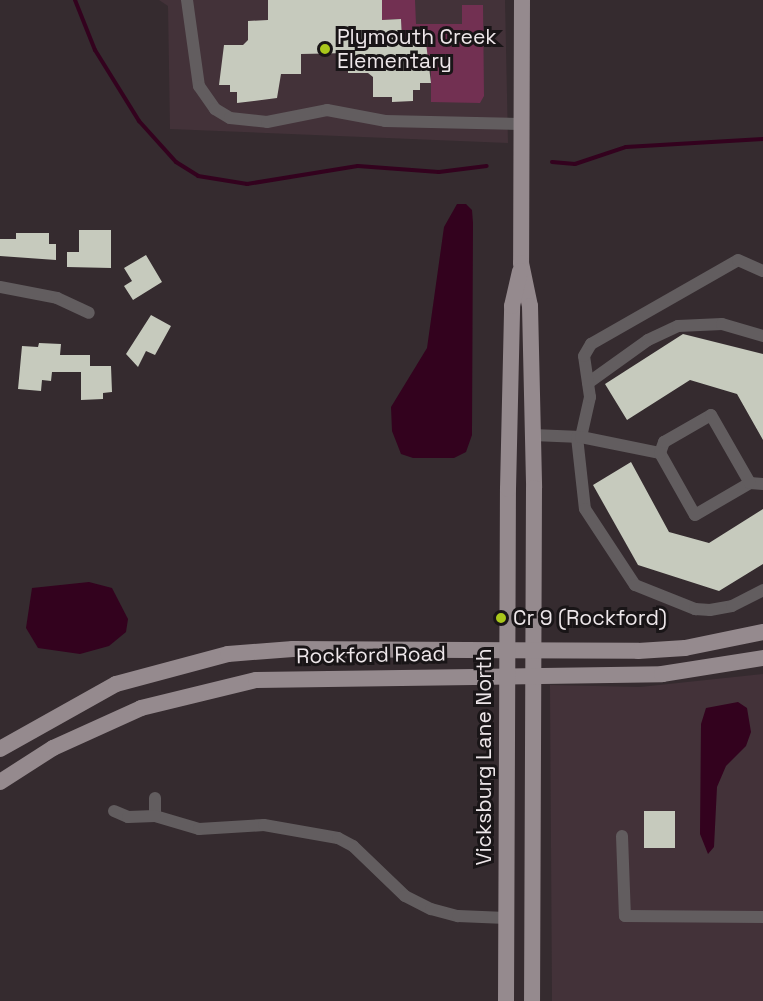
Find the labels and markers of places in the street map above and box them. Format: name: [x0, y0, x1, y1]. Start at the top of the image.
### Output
place label: Plymouth Creek Elementary: [337, 24, 497, 74]
marker: Plymouth Creek Elementary: [318, 42, 332, 56]
place label: Cr 9 (Rockford): [513, 605, 667, 631]
marker: Cr 9 (Rockford): [494, 611, 508, 625]

